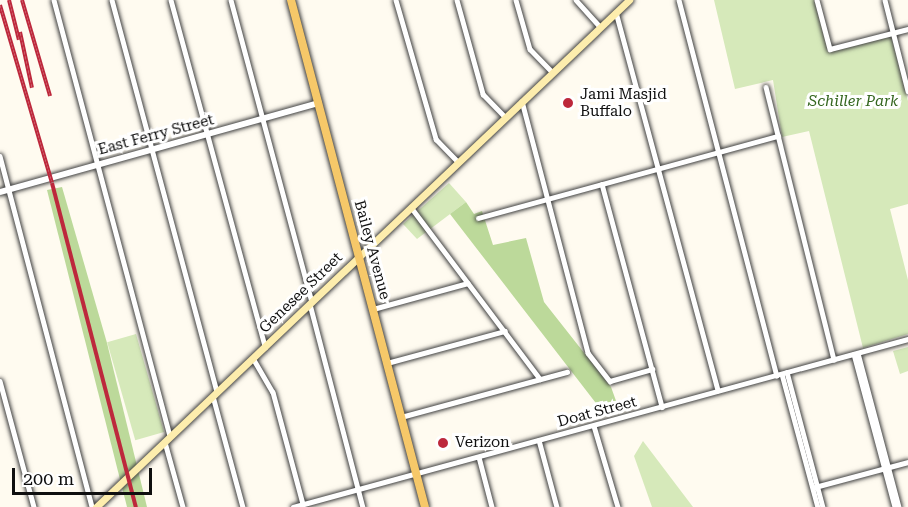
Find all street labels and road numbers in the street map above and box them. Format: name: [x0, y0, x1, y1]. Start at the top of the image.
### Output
street label: East Ferry Street: [96, 111, 216, 159]
street label: Bailey Avenue: [350, 198, 394, 302]
street label: Genesee Street: [256, 249, 346, 337]
street label: Doat Street: [555, 393, 639, 431]

